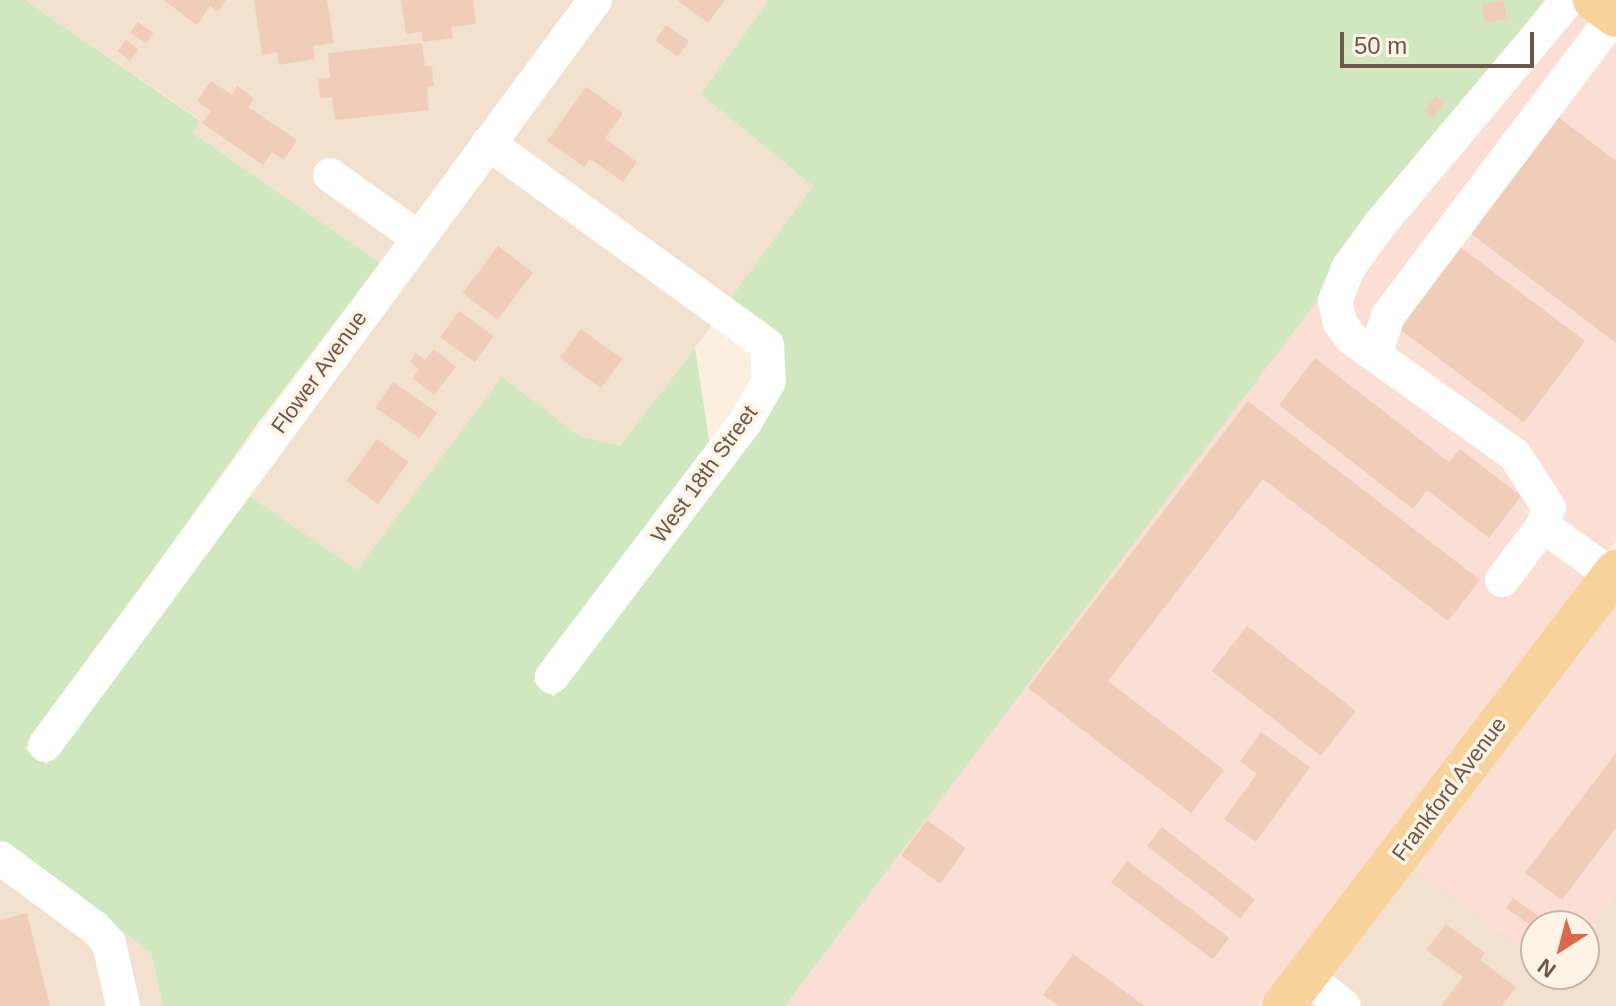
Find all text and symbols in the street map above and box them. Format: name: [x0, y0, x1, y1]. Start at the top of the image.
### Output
scale bar: [1344, 16, 1538, 66]
text: 50 m: [1354, 32, 1407, 59]
street label: Flower Avenue: [265, 305, 373, 439]
street label: West 18th Street: [645, 400, 763, 548]
street label: Frankford Avenue: [1386, 711, 1512, 867]
north arrow: [1520, 910, 1600, 990]
text: N: [1533, 953, 1561, 983]

